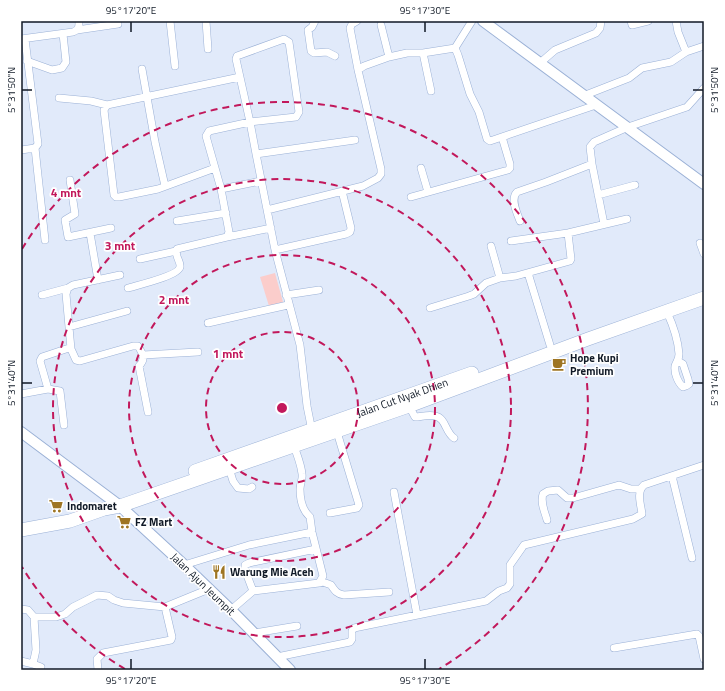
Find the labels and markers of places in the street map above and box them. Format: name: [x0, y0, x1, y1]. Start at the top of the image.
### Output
place label: Hope Kupi Premium: [570, 350, 619, 379]
cafe icon: Hope Kupi Premium: [551, 356, 567, 372]
centre of rings: [275, 401, 289, 415]
supermarket icon: Indomaret: [48, 498, 64, 514]
place label: Indomaret: [67, 498, 117, 514]
supermarket icon: FZ Mart: [116, 514, 132, 530]
place label: FZ Mart: [135, 514, 172, 530]
restaurant icon: Warung Mie Aceh: [211, 564, 227, 580]
place label: Warung Mie Aceh: [230, 564, 314, 580]

